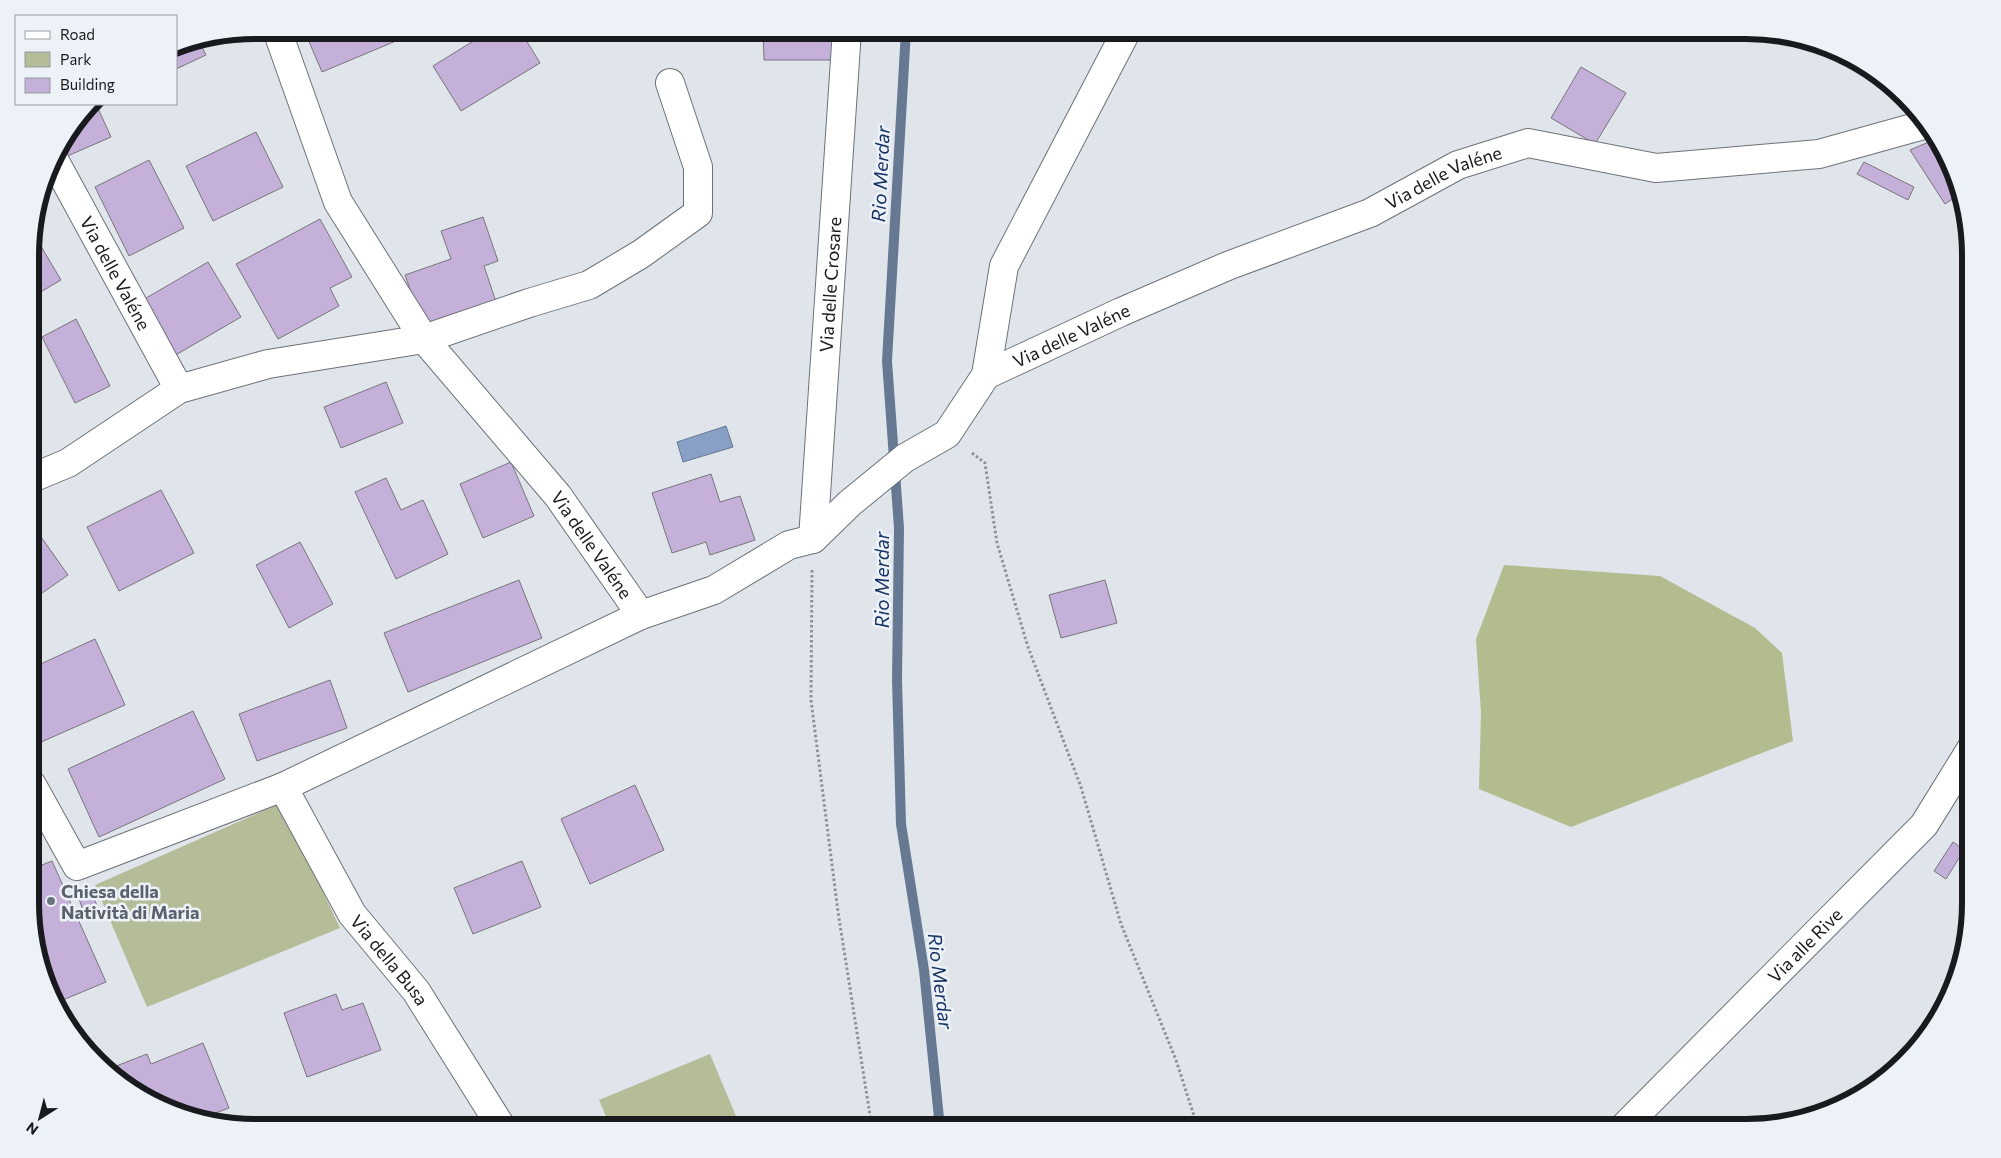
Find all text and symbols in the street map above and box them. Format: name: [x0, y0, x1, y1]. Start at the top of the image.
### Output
legend: [15, 15, 178, 105]
text: Road: [60, 25, 95, 43]
text: Park: [60, 50, 91, 68]
text: Building: [60, 75, 115, 93]
water label: Rio Merdar: [866, 124, 894, 223]
street label: Via delle Valéne: [1381, 141, 1504, 214]
street label: Via delle Valéne: [76, 212, 156, 334]
street label: Via delle Crosare: [814, 216, 845, 353]
street label: Via delle Valéne: [1009, 299, 1133, 372]
street label: Via delle Valéne: [547, 486, 637, 603]
water label: Rio Merdar: [870, 530, 893, 628]
place label: Chiesa della Natività di Maria: [61, 880, 199, 923]
marker: Chiesa della Natività di Maria: [45, 895, 57, 907]
street label: Via alle Rive: [1763, 903, 1847, 987]
street label: Via della Busa: [346, 910, 433, 1009]
water label: Rio Merdar: [924, 932, 958, 1032]
north arrow: [15, 1093, 65, 1143]
text: N: [23, 1119, 41, 1139]

